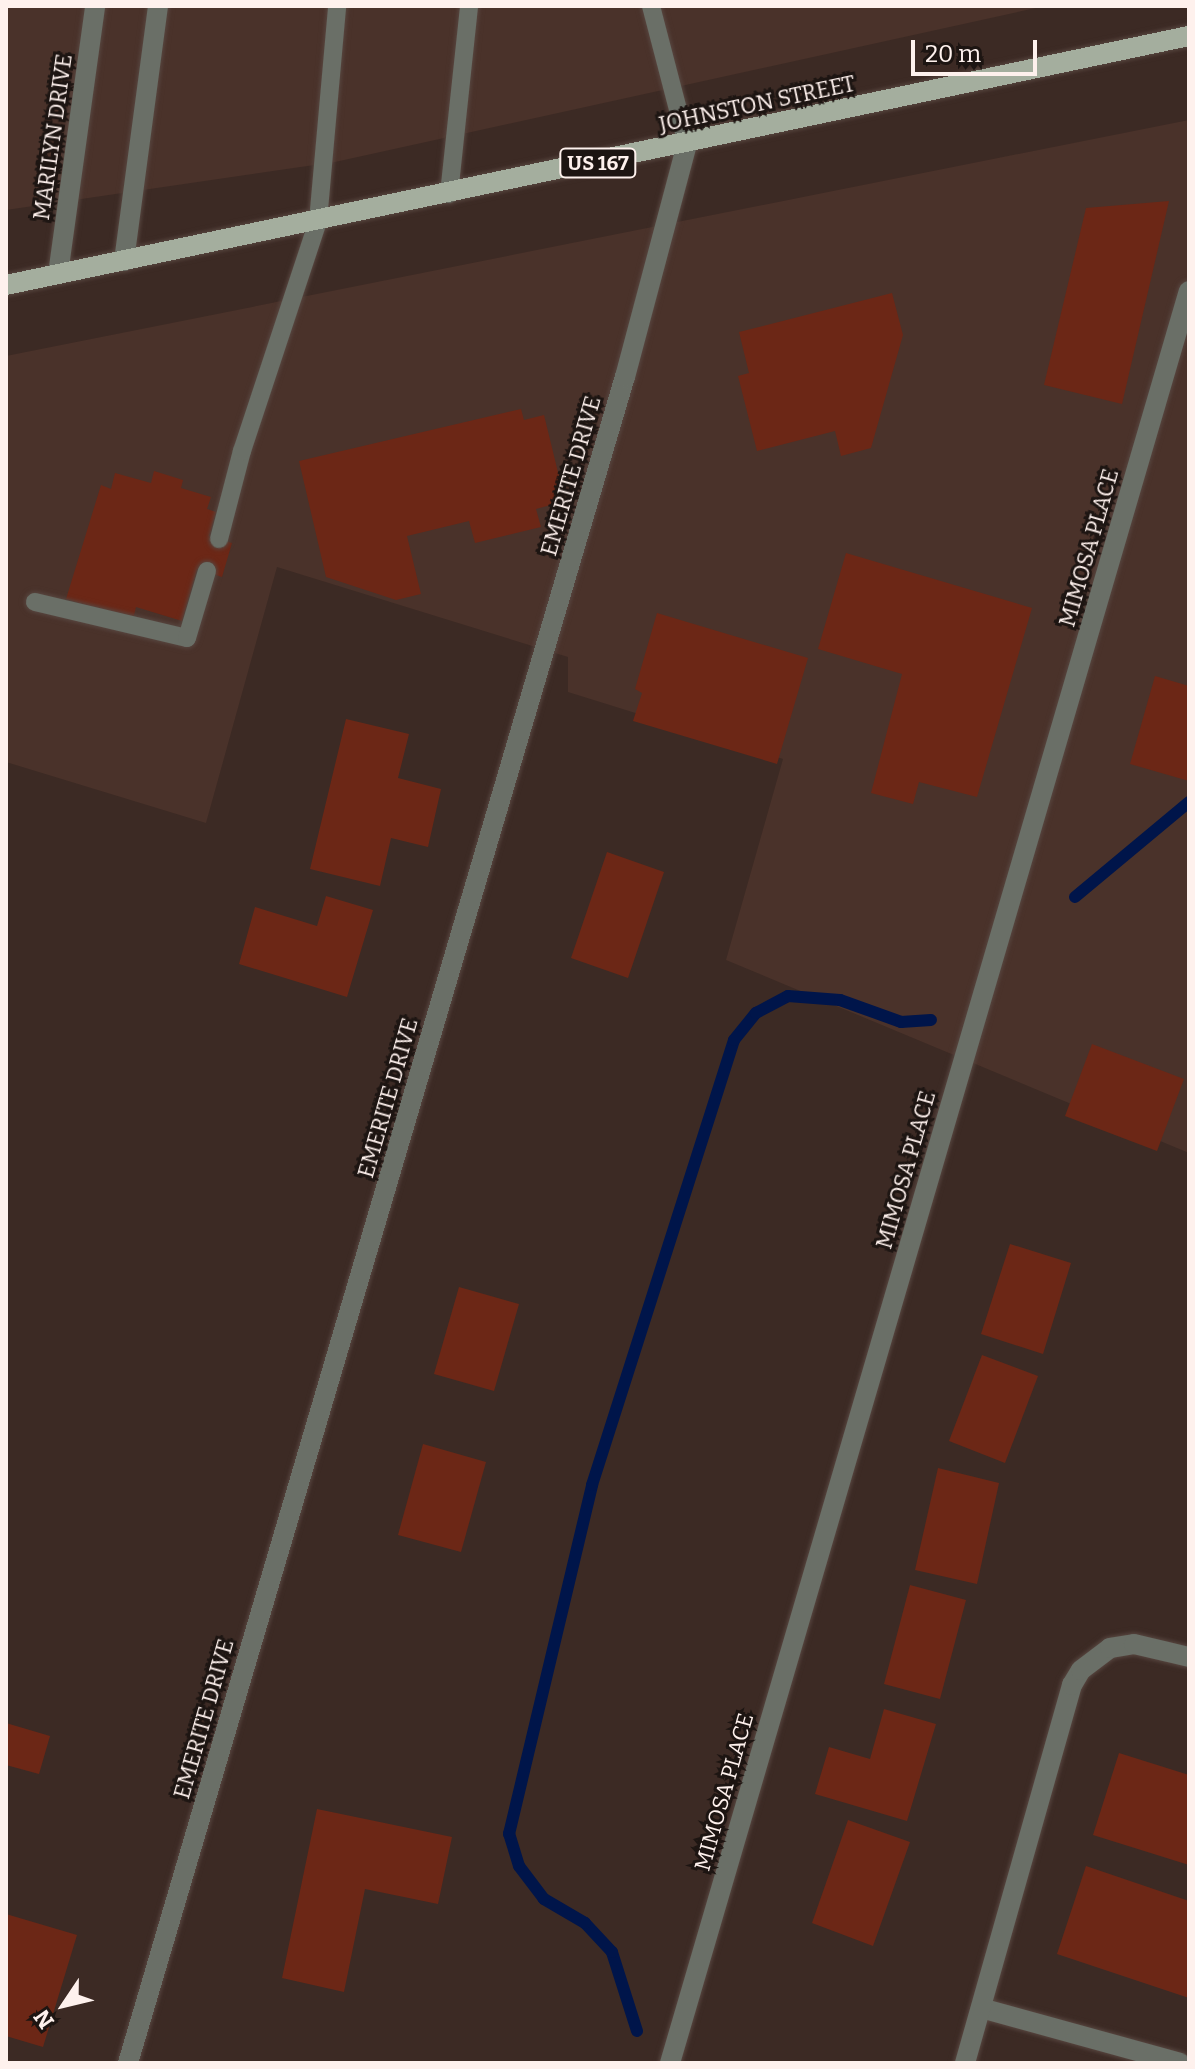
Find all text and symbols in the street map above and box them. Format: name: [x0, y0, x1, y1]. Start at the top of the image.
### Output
scale bar: [915, 24, 1041, 74]
text: 20 m: [925, 40, 981, 68]
street label: MARILYN DRIVE: [28, 52, 78, 222]
street label: JOHNSTON STREET: [657, 70, 857, 138]
road number: US 167: [558, 147, 638, 179]
street label: EMERITE DRIVE: [536, 393, 606, 559]
street label: MIMOSA PLACE: [1054, 466, 1124, 630]
street label: EMERITE DRIVE: [353, 1015, 423, 1181]
street label: MIMOSA PLACE: [871, 1088, 941, 1252]
street label: EMERITE DRIVE: [169, 1636, 239, 1802]
street label: MIMOSA PLACE: [689, 1710, 759, 1874]
north arrow: [24, 1965, 104, 2045]
text: N: [28, 2004, 60, 2034]

